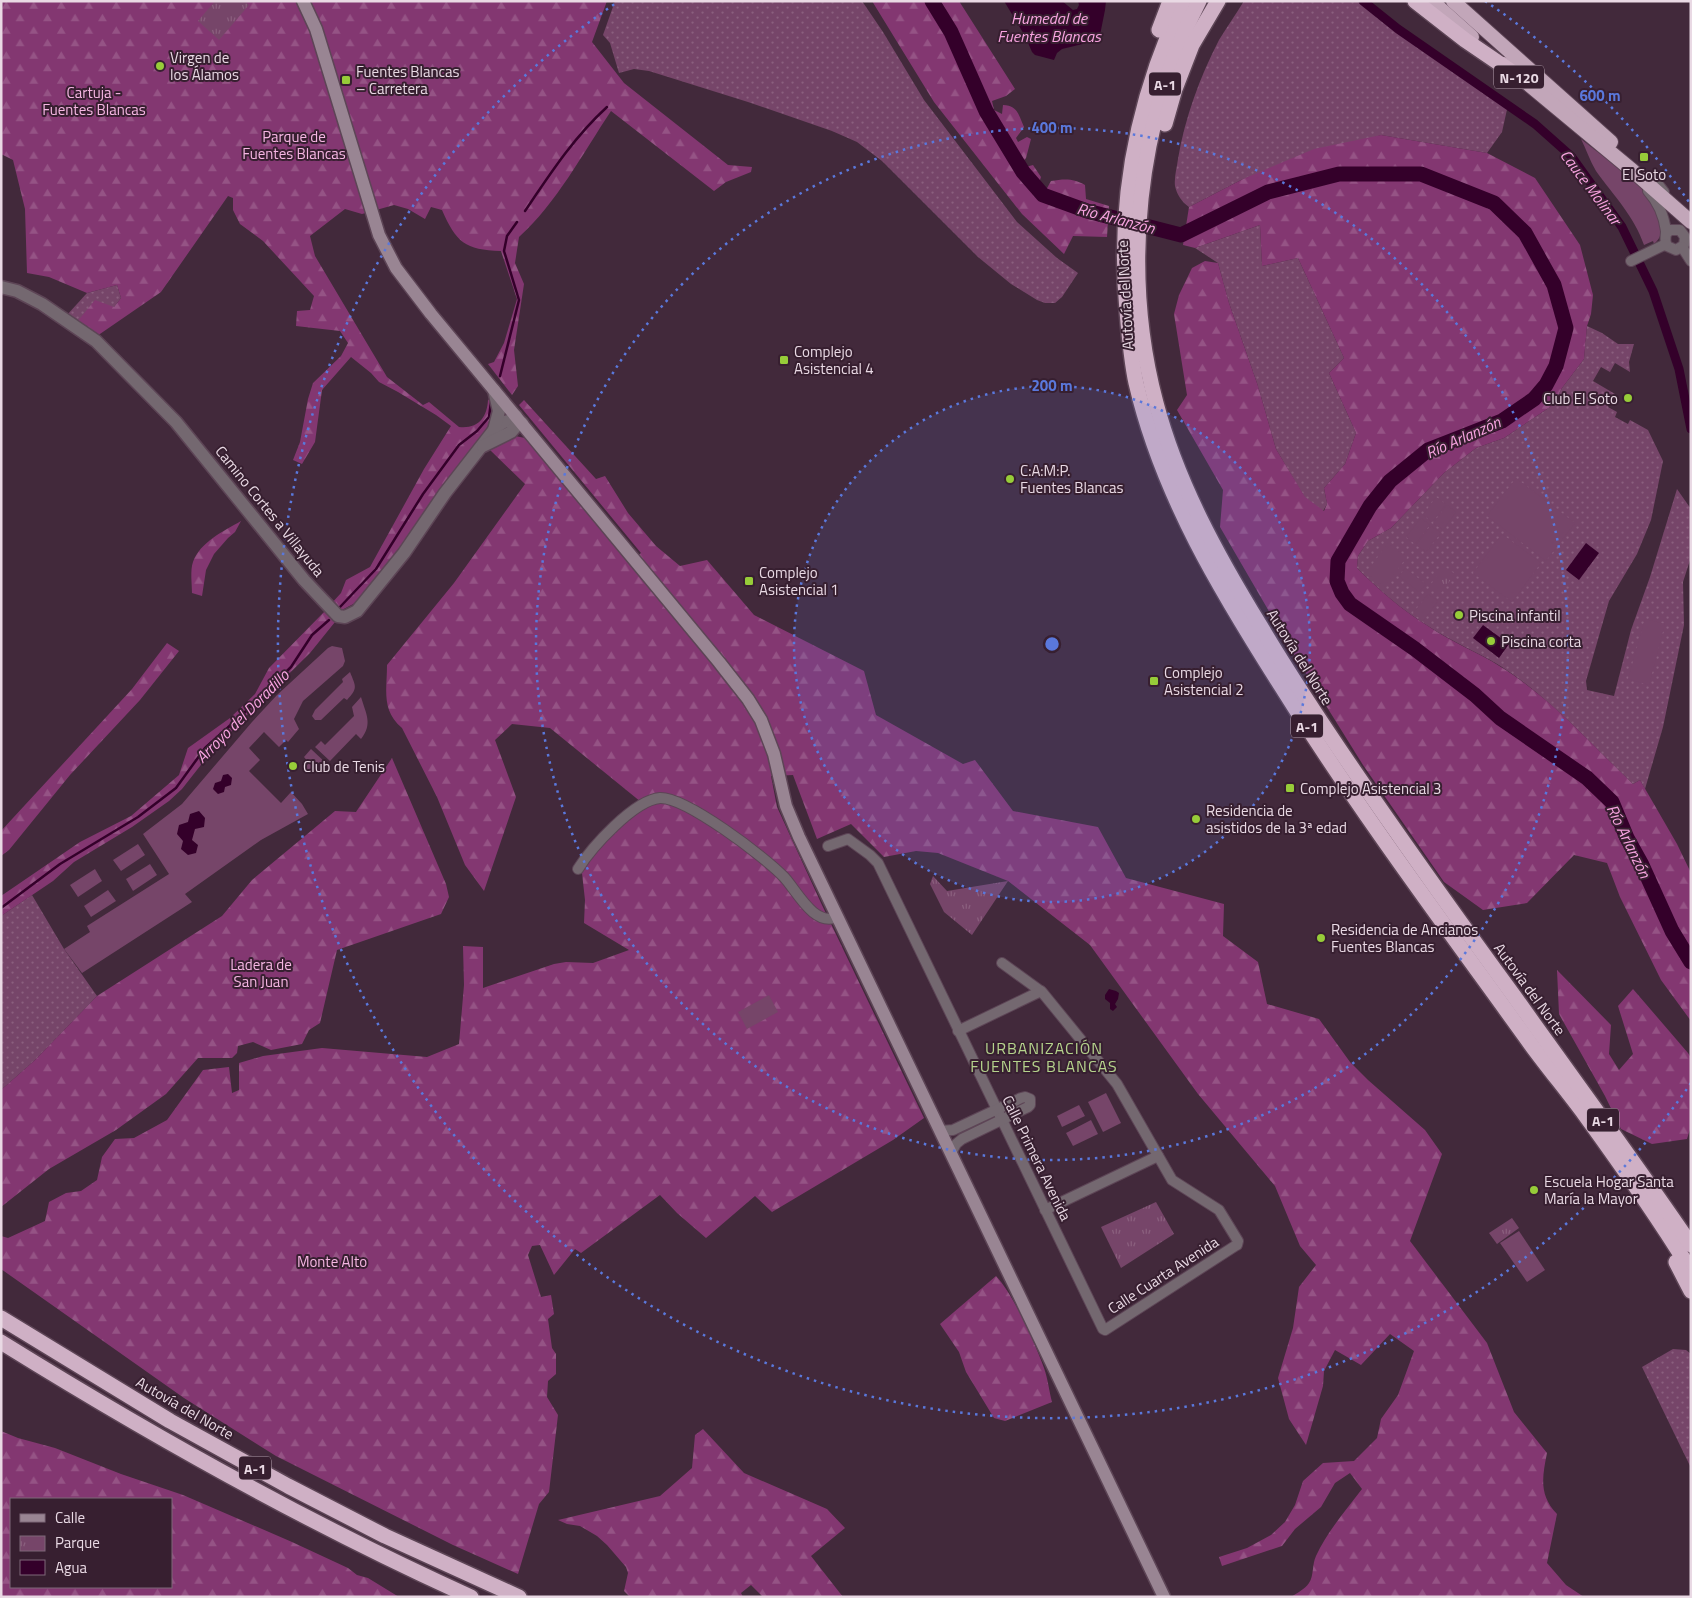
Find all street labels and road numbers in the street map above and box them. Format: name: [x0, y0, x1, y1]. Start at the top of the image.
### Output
road number: N-120: [1494, 66, 1544, 88]
road number: A-1: [1149, 72, 1181, 96]
street label: Autovía del Norte: [1111, 240, 1139, 350]
street label: Camino Cortes a Villayuda: [210, 440, 330, 582]
street label: Autovía del Norte: [1261, 604, 1339, 710]
road number: A-1: [1291, 714, 1323, 738]
street label: Autovía del Norte: [1488, 938, 1572, 1040]
street label: Calle Primera Avenida: [997, 1091, 1078, 1225]
road number: A-1: [1587, 1108, 1619, 1132]
street label: Calle Cuarta Avenida: [1103, 1230, 1223, 1320]
street label: Autovía del Norte: [132, 1371, 238, 1445]
road number: A-1: [239, 1456, 271, 1480]

